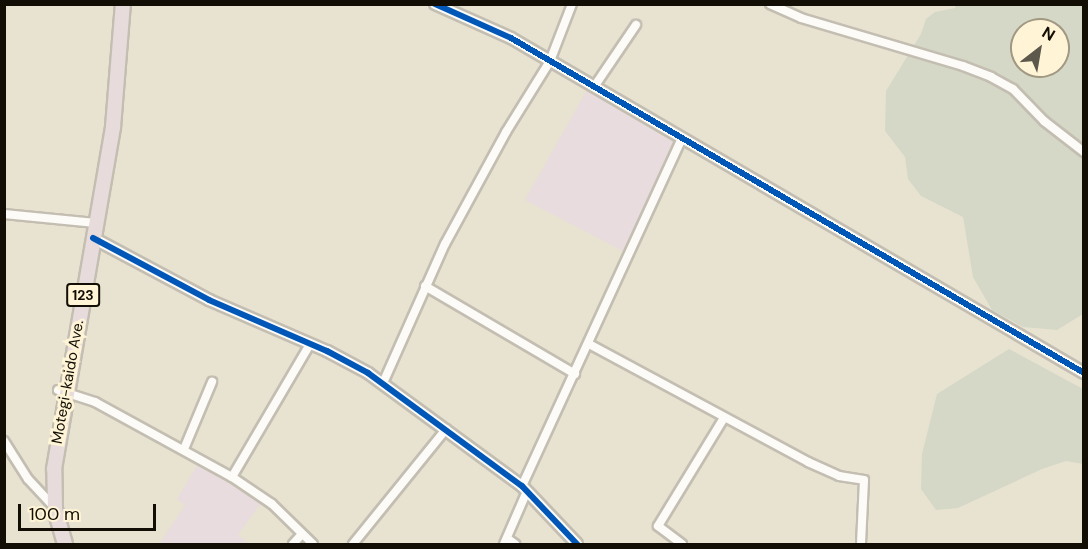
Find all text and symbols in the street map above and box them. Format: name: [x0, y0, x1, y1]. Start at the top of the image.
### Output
north arrow: [1010, 18, 1070, 78]
text: N: [1038, 22, 1059, 46]
road number: 123: [65, 284, 101, 306]
street label: Motegi-kaido Ave.: [48, 319, 88, 445]
scale bar: [21, 492, 159, 530]
text: 100 m: [29, 502, 80, 526]

